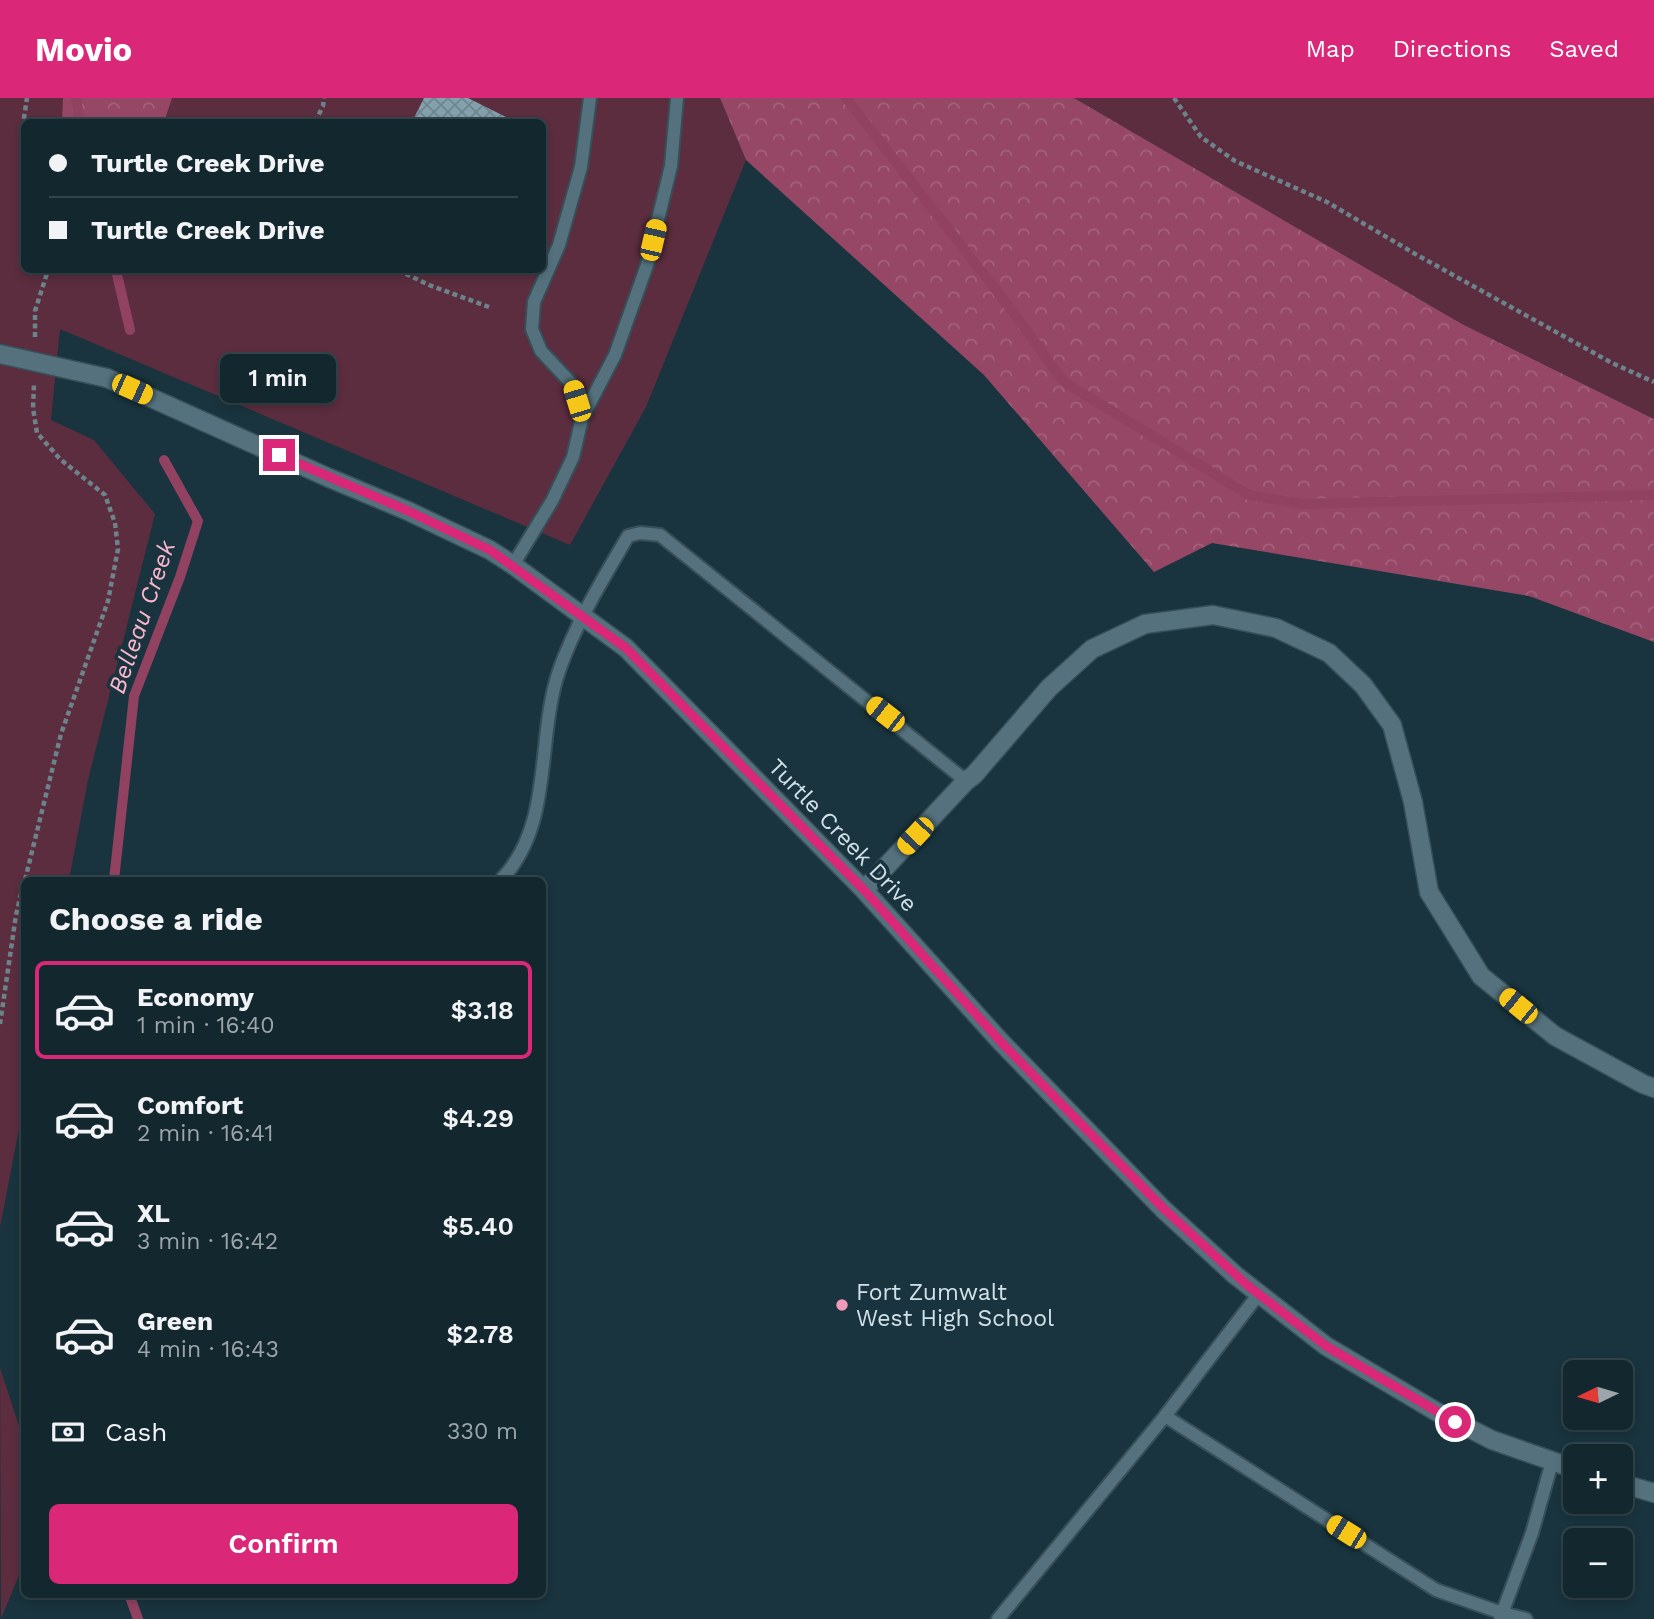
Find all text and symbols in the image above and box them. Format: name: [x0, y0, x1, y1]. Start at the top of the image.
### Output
text: Movio: [35, 30, 132, 69]
text: Map: [1306, 35, 1355, 63]
text: Directions: [1393, 35, 1511, 63]
text: Saved: [1549, 35, 1619, 63]
text: Turtle Creek Drive: [91, 148, 325, 178]
text: Turtle Creek Drive: [91, 215, 325, 245]
car: [639, 217, 668, 263]
callout: 1 min: [221, 354, 337, 402]
text: 1 min: [248, 365, 308, 392]
car: [109, 371, 156, 407]
car: [561, 378, 594, 424]
route end: [263, 439, 295, 471]
water label: Belleau Creek: [103, 536, 182, 697]
car: [862, 693, 909, 735]
street label: Turtle Creek Drive: [763, 753, 923, 917]
car: [893, 813, 938, 859]
text: Choose a ride: [49, 900, 263, 938]
icon: car: [53, 979, 116, 1042]
text: Economy: [137, 982, 254, 1012]
car: [1496, 985, 1541, 1027]
text: $3.18: [451, 995, 514, 1025]
text: 1 min · 16:40: [137, 1012, 275, 1039]
icon: car: [53, 1087, 116, 1150]
text: Comfort: [137, 1090, 243, 1120]
text: $4.29: [443, 1103, 514, 1133]
text: 2 min · 16:41: [137, 1120, 273, 1147]
icon: car: [53, 1195, 116, 1258]
text: XL: [137, 1198, 170, 1228]
text: $5.40: [442, 1211, 514, 1241]
text: 3 min · 16:42: [137, 1228, 278, 1255]
place label: Fort Zumwalt West High School: [856, 1279, 1054, 1332]
marker: Fort Zumwalt West High School: [834, 1297, 850, 1313]
icon: car: [53, 1303, 116, 1366]
text: Green: [137, 1306, 213, 1336]
text: $2.78: [446, 1319, 514, 1349]
text: 4 min · 16:43: [137, 1336, 279, 1363]
north arrow: [1563, 1360, 1633, 1430]
map controls: [1563, 1360, 1633, 1598]
route start: [1439, 1406, 1471, 1438]
icon: cash: [49, 1413, 87, 1451]
text: Cash: [105, 1417, 167, 1447]
text: 330 m: [447, 1418, 518, 1445]
button: +: [1563, 1444, 1633, 1514]
button: Confirm: [49, 1504, 518, 1584]
car: [1323, 1512, 1370, 1552]
button: −: [1563, 1528, 1633, 1598]

